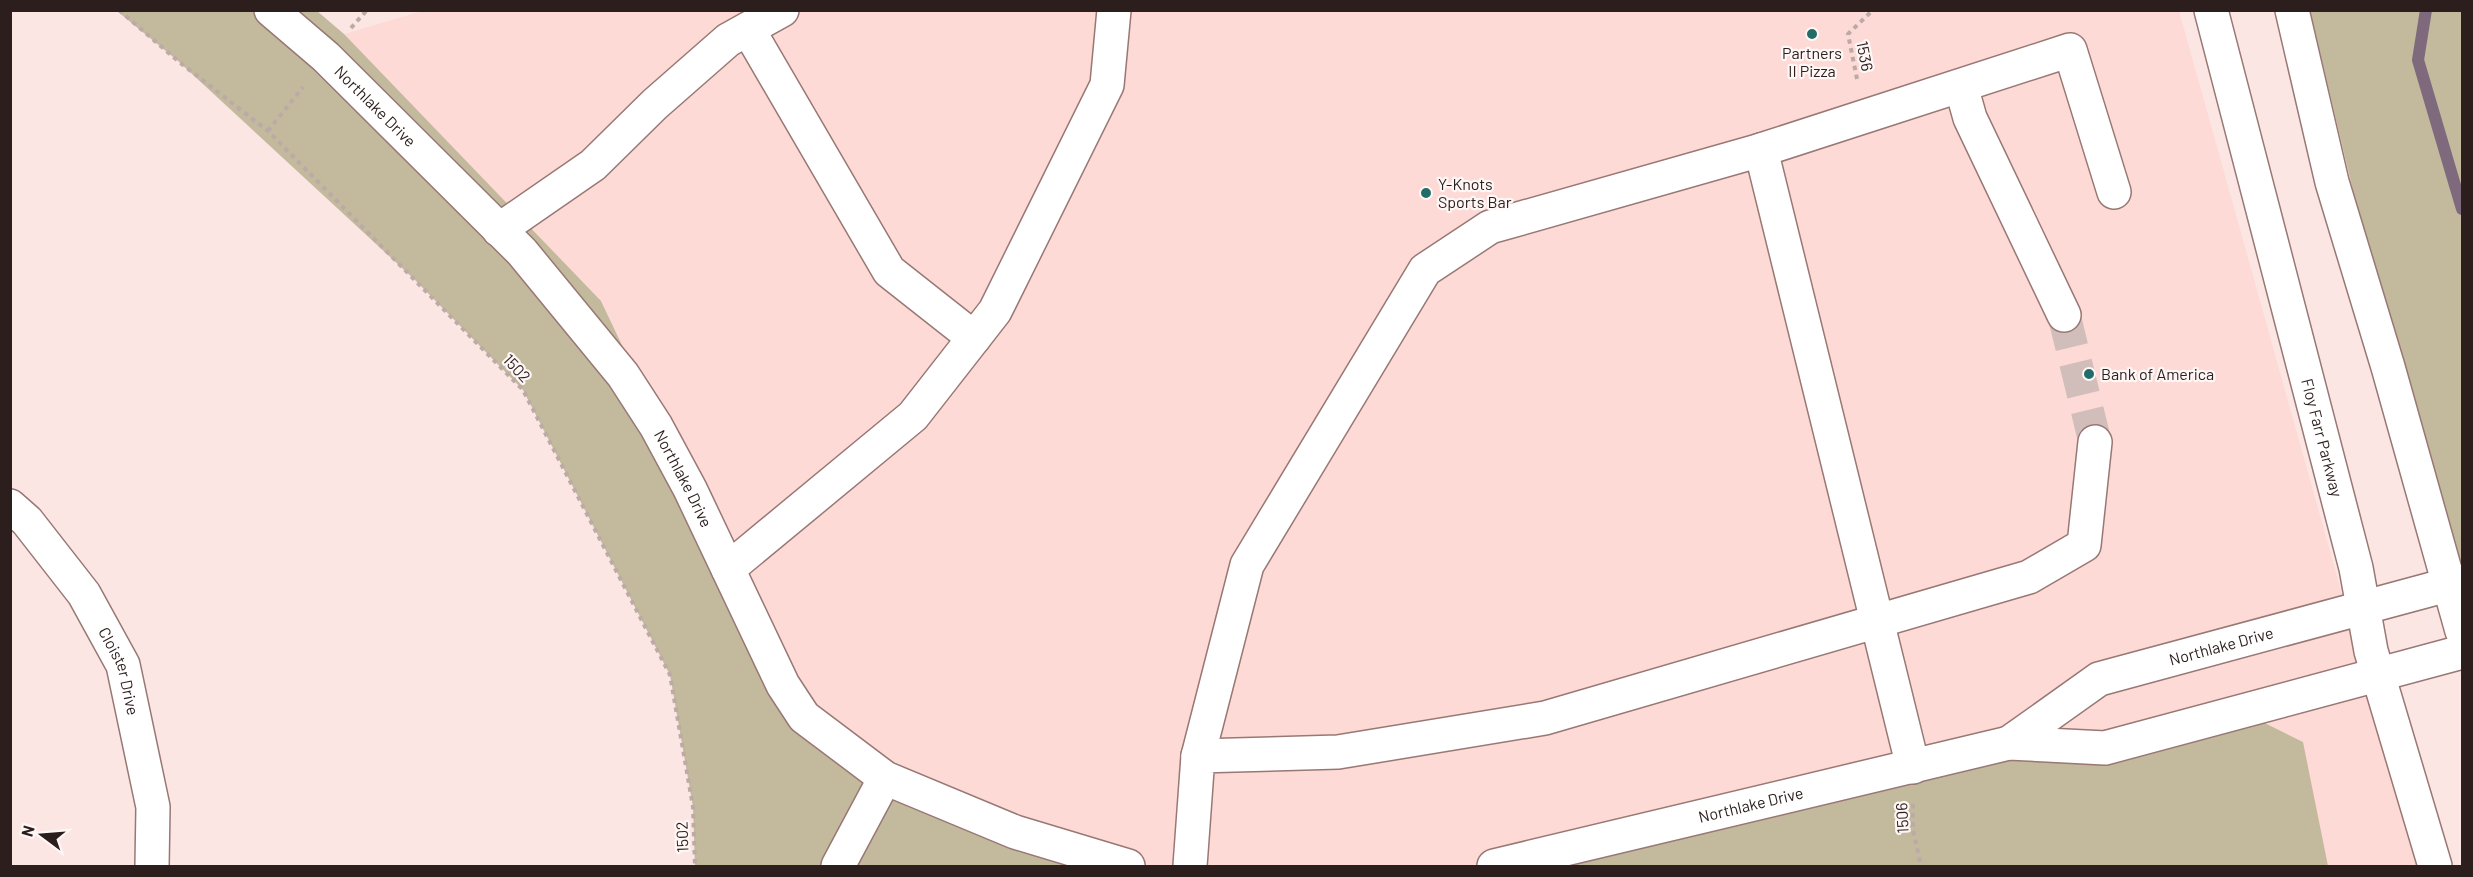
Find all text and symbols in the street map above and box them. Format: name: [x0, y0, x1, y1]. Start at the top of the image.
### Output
marker: Partners II Pizza: [1805, 27, 1819, 41]
street label: 1536: [1853, 39, 1878, 73]
place label: Partners II Pizza: [1782, 43, 1842, 80]
street label: Northlake Drive: [331, 61, 420, 150]
place label: Y-Knots Sports Bar: [1438, 174, 1512, 211]
marker: Y-Knots Sports Bar: [1419, 186, 1433, 200]
street label: 1502: [500, 350, 535, 386]
place label: Bank of America: [2101, 364, 2214, 383]
marker: Bank of America: [2082, 367, 2096, 381]
street label: Floy Farr Parkway: [2298, 376, 2347, 500]
street label: Northlake Drive: [651, 426, 717, 530]
street label: Northlake Drive: [2167, 622, 2275, 669]
street label: Cloister Drive: [95, 624, 143, 717]
street label: Northlake Drive: [1696, 783, 1805, 826]
street label: 1506: [1891, 802, 1912, 834]
north arrow: [12, 805, 72, 865]
street label: 1502: [671, 821, 692, 853]
text: N: [17, 823, 38, 838]

